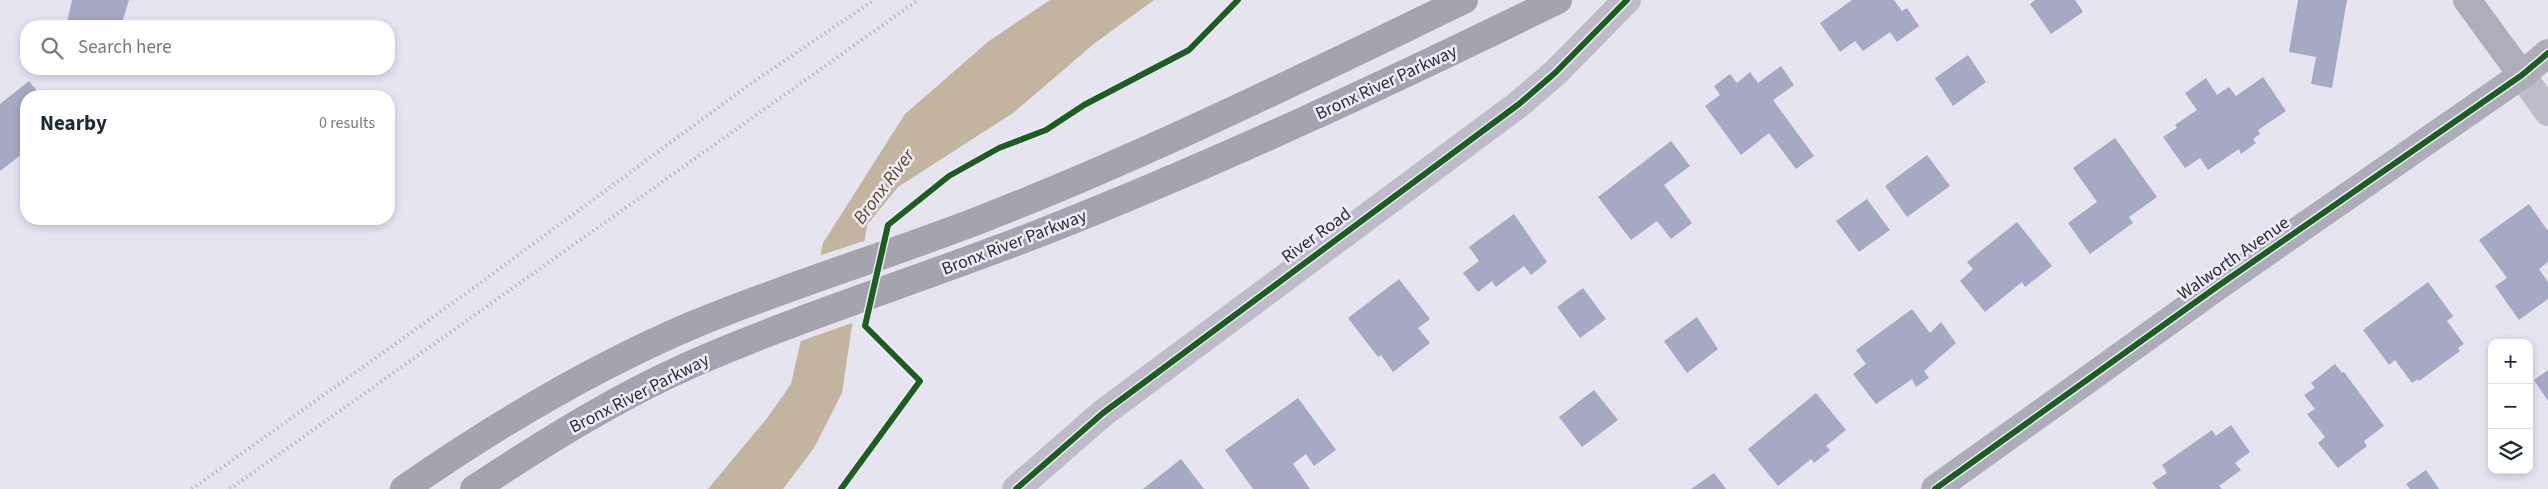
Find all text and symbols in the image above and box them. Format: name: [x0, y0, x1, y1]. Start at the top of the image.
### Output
search box: [20, 20, 395, 75]
icon: search: [38, 34, 66, 62]
text: Search here: [78, 34, 172, 61]
street label: Bronx River Parkway: [1311, 38, 1462, 126]
text: Nearby: [40, 108, 107, 138]
text: 0 results: [319, 112, 375, 134]
water label: Bronx River: [847, 142, 922, 230]
street label: River Road: [1276, 202, 1356, 269]
street label: Bronx River Parkway: [938, 203, 1091, 282]
street label: Walworth Avenue: [2172, 210, 2294, 306]
map controls: [2488, 339, 2533, 474]
button: +: [2488, 339, 2533, 384]
street label: Bronx River Parkway: [565, 347, 714, 439]
button: −: [2488, 384, 2533, 429]
button: layers: [2488, 429, 2533, 474]

